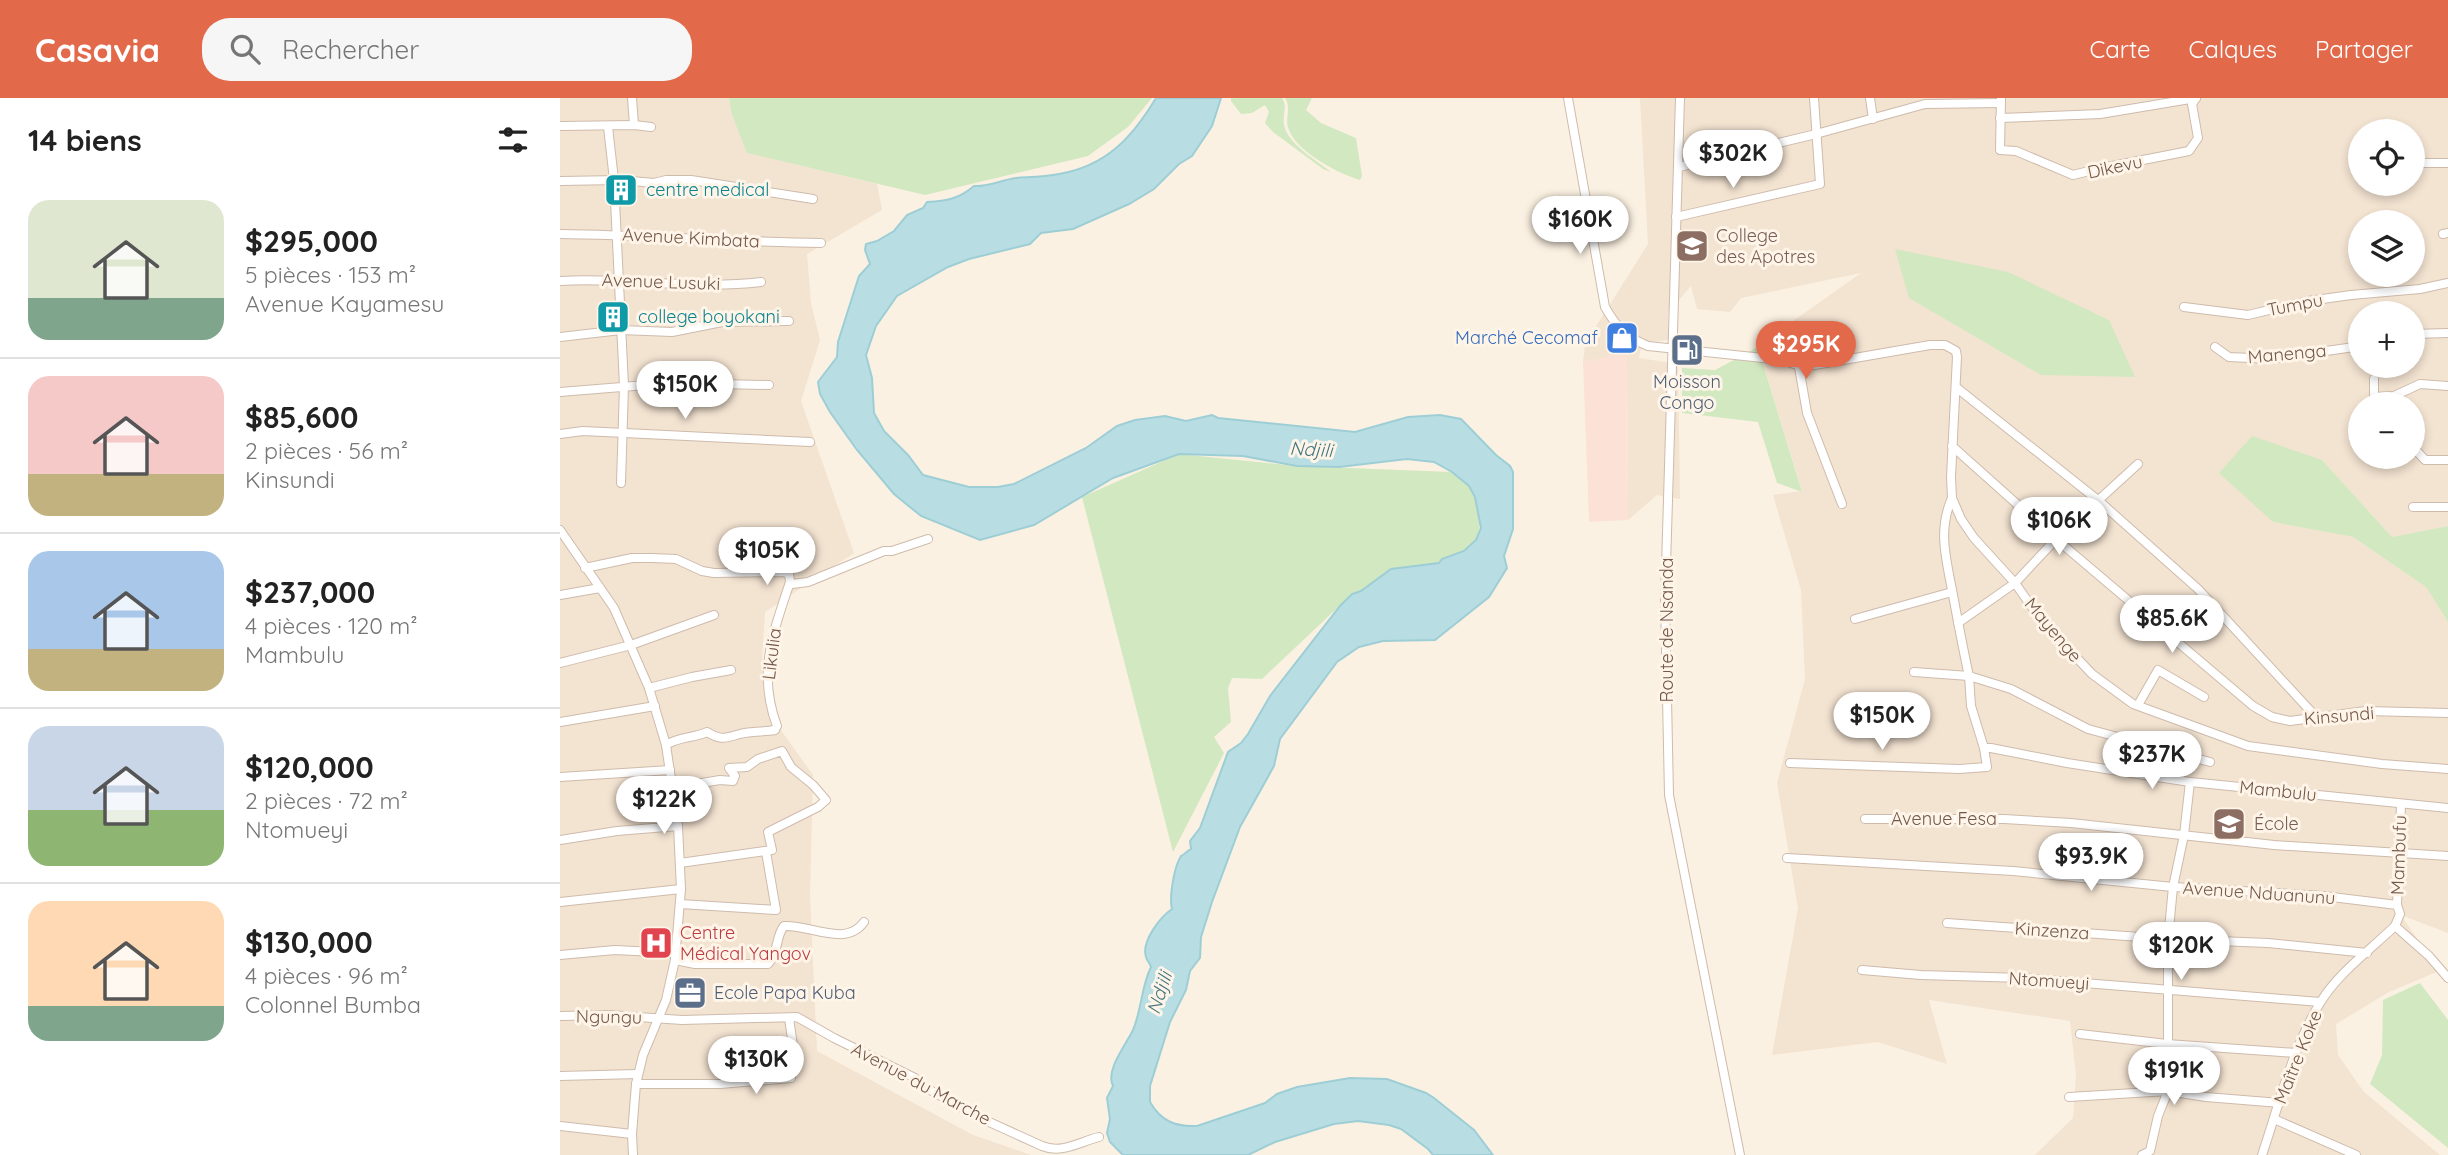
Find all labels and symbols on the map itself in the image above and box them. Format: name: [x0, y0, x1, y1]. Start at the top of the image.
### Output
pin: $302K: [1684, 130, 1782, 190]
street label: Dikevu: [2085, 149, 2145, 184]
building icon: centre medical: [602, 171, 640, 209]
place label: centre medical: [646, 178, 769, 201]
pin: $160K: [1531, 197, 1629, 256]
street label: Avenue Kimbata: [622, 222, 760, 253]
place label: College des Apotres: [1716, 224, 1815, 268]
school or university icon: College des Apotres: [1673, 227, 1711, 265]
street label: Avenue Lusuki: [601, 268, 721, 295]
street label: Tumpu: [2265, 288, 2325, 321]
building icon: college boyokani: [594, 298, 632, 336]
place label: college boyokani: [638, 305, 780, 328]
shop icon: Marché Cecomaf: [1603, 319, 1641, 357]
pin: $295K: [1757, 322, 1855, 381]
place label: Marché Cecomaf: [1455, 326, 1599, 349]
fuel station icon: Moisson Congo: [1668, 331, 1706, 369]
street label: Manenga: [2247, 339, 2327, 368]
pin: $150K: [636, 362, 734, 421]
place label: Moisson Congo: [1653, 370, 1721, 414]
water label: Ndjili: [1289, 436, 1335, 462]
pin: $106K: [2010, 498, 2108, 557]
pin: $105K: [718, 528, 816, 587]
street label: Route de Nsanda: [1655, 558, 1678, 703]
street label: Mayenge: [2020, 593, 2087, 667]
pin: $85.6K: [2115, 596, 2229, 655]
street label: Likulia: [757, 627, 786, 681]
pin: $150K: [1833, 692, 1931, 752]
street label: Kinsundi: [2303, 701, 2375, 730]
pin: $237K: [2103, 732, 2201, 791]
street label: Mambulu: [2238, 775, 2318, 806]
pin: $122K: [615, 776, 713, 836]
school or university icon: École: [2210, 805, 2248, 843]
street label: Avenue Fesa: [1891, 807, 1997, 830]
place label: École: [2254, 812, 2299, 835]
street label: Mambufu: [2386, 815, 2411, 895]
pin: $93.9K: [2034, 834, 2148, 893]
street label: Avenue Nduanunu: [2182, 876, 2336, 909]
street label: Kinzenza: [2014, 916, 2090, 945]
place label: Centre Médical Yangov: [680, 921, 811, 965]
pin: $120K: [2132, 922, 2230, 982]
hospital icon: Centre Médical Yangov: [637, 924, 675, 962]
street label: Ntomueyi: [2008, 966, 2090, 995]
water label: Ndjili: [1141, 967, 1178, 1017]
office icon: Ecole Papa Kuba: [671, 974, 709, 1012]
place label: Ecole Papa Kuba: [714, 981, 856, 1004]
street label: Ngungu: [576, 1004, 642, 1029]
street label: Maître Koke: [2268, 1006, 2327, 1107]
pin: $130K: [707, 1037, 805, 1096]
street label: Avenue du Marche: [847, 1037, 995, 1130]
pin: $191K: [2125, 1048, 2223, 1107]

